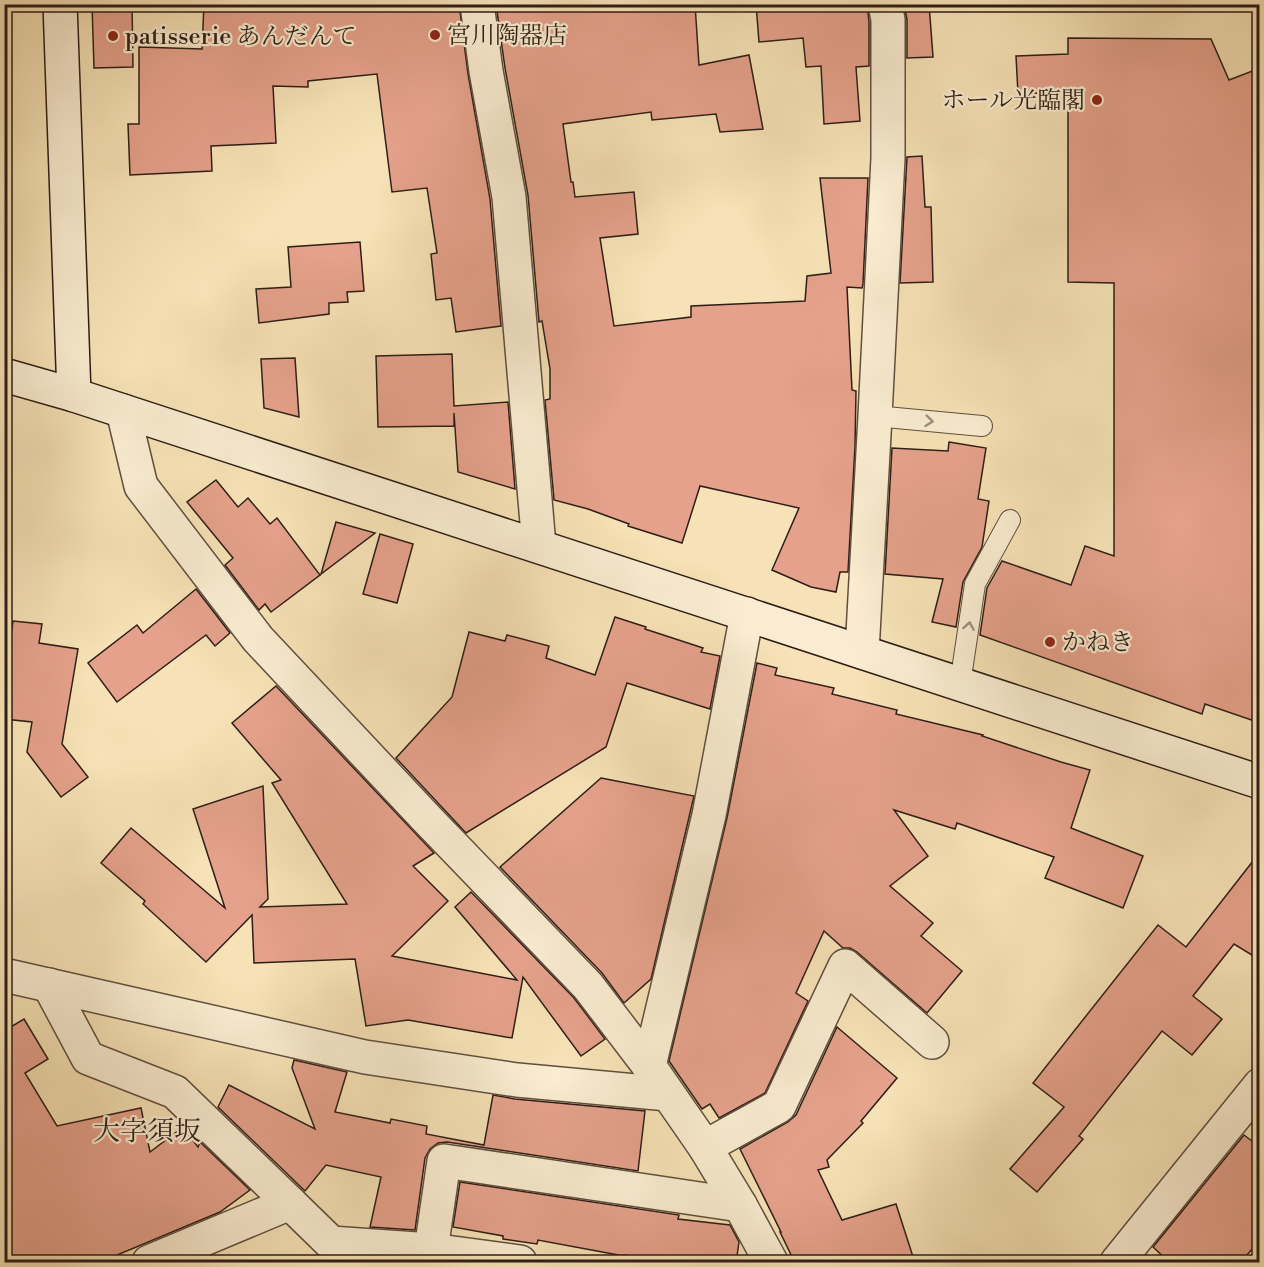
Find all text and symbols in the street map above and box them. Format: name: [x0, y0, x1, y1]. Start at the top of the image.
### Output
place label: 宮川陶器店: [447, 21, 567, 51]
place label: patisserie あんだんて: [125, 22, 356, 52]
marker: 宮川陶器店: [428, 28, 442, 42]
marker: patisserie あんだんて: [106, 29, 120, 43]
place label: ホール光臨閣: [941, 86, 1085, 116]
marker: ホール光臨閣: [1090, 93, 1104, 107]
one-way arrow: [924, 414, 933, 427]
one-way arrow: [962, 622, 975, 632]
place label: かねき: [1062, 628, 1134, 658]
marker: かねき: [1043, 635, 1057, 649]
district label: 大字須坂: [93, 1115, 201, 1149]

